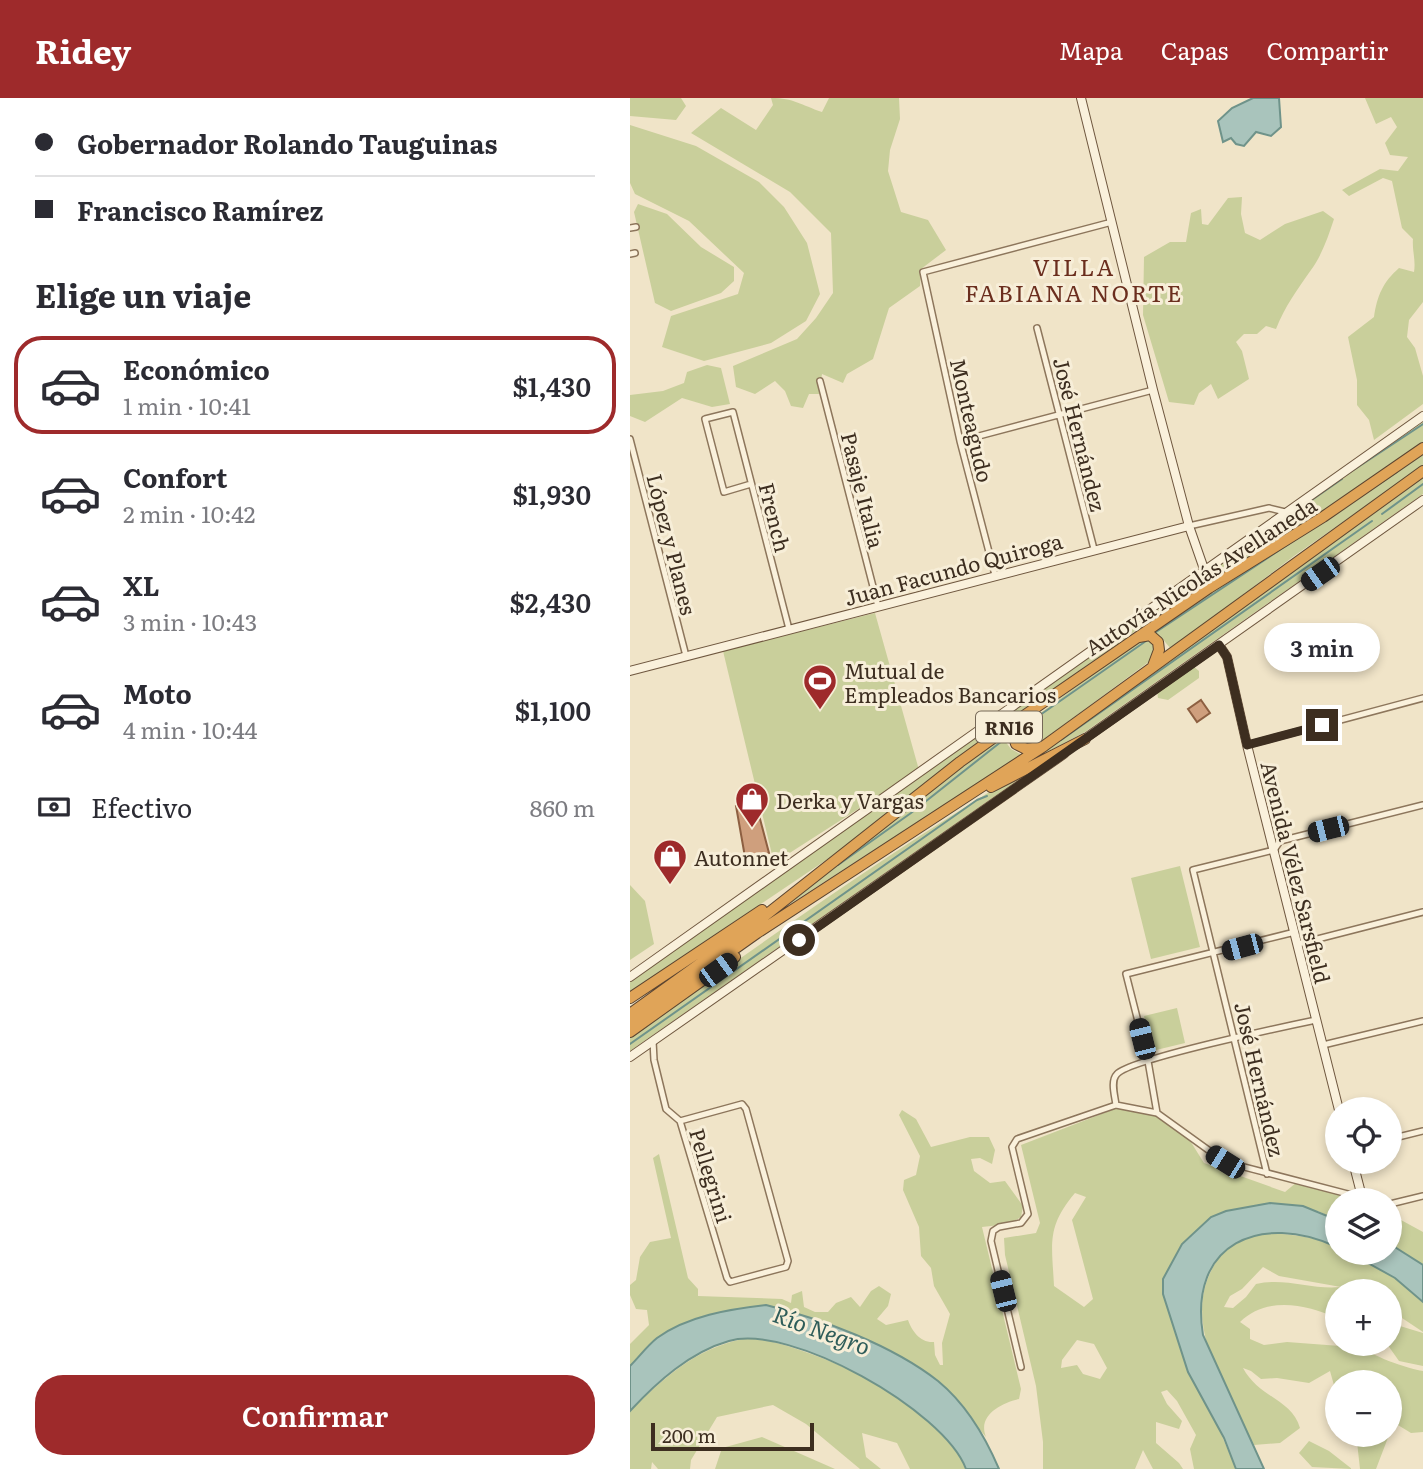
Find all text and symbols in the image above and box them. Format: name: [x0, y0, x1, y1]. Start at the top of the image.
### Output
text: Ridey: [35, 25, 131, 74]
text: Mapa: [1059, 32, 1123, 67]
text: Capas: [1161, 32, 1228, 67]
text: Compartir: [1266, 32, 1388, 67]
text: Gobernador Rolando Tauguinas: [77, 123, 497, 162]
text: Francisco Ramírez: [77, 190, 323, 229]
district label: VILLA FABIANA NORTE: [965, 249, 1183, 309]
text: Elige un viaje: [35, 270, 251, 318]
text: Económico: [123, 349, 270, 388]
icon: car: [39, 354, 102, 417]
street label: José Hernández: [1047, 354, 1115, 514]
street label: Monteagudo: [944, 355, 1002, 485]
text: $1,430: [513, 366, 591, 405]
text: 1 min · 10:41: [123, 388, 251, 422]
street label: Pasaje Italia: [835, 429, 894, 552]
text: Confort: [123, 457, 227, 496]
icon: car: [39, 462, 102, 525]
street label: López y Planes: [640, 470, 706, 618]
text: $1,930: [513, 474, 591, 513]
street label: French: [752, 479, 800, 555]
street label: Autovía Nicolás Avellaneda: [1078, 488, 1323, 662]
text: 2 min · 10:42: [123, 496, 256, 530]
street label: Juan Facundo Quiroga: [840, 524, 1066, 612]
car: [1297, 553, 1344, 595]
text: XL: [123, 565, 160, 604]
icon: car: [39, 570, 102, 633]
text: $2,430: [510, 582, 591, 621]
text: 3 min · 10:43: [123, 604, 257, 638]
callout: 3 min: [1264, 624, 1380, 672]
text: 3 min: [1290, 630, 1354, 664]
place label: Mutual de Empleados Bancarios: [844, 654, 1056, 709]
sports icon: Mutual de Empleados Bancarios: [801, 662, 839, 711]
text: Moto: [123, 673, 192, 712]
icon: car: [39, 678, 102, 741]
text: $1,100: [515, 690, 591, 729]
route end: [1306, 709, 1338, 741]
text: 4 min · 10:44: [123, 712, 258, 746]
road number: RN16: [976, 712, 1042, 742]
street label: Avenida Vélez Sarsfield: [1254, 758, 1340, 987]
shop icon: Derka y Vargas: [733, 780, 771, 829]
place label: Derka y Vargas: [776, 784, 924, 815]
text: Efectivo: [91, 787, 192, 826]
icon: cash: [35, 788, 73, 826]
text: 860 m: [530, 790, 595, 824]
car: [1306, 814, 1351, 844]
shop icon: Autonnet: [651, 837, 689, 886]
place label: Autonnet: [694, 841, 789, 872]
route start: [783, 924, 815, 956]
car: [1219, 931, 1266, 963]
car: [695, 949, 742, 991]
street label: José Hernández: [1228, 999, 1294, 1159]
car: [1127, 1016, 1158, 1062]
map controls: [1325, 1097, 1402, 1447]
button: locate: [1325, 1097, 1402, 1174]
street label: Pellegrini: [683, 1124, 741, 1226]
car: [1202, 1142, 1249, 1182]
button: layers: [1325, 1188, 1402, 1265]
car: [988, 1268, 1019, 1314]
button: +: [1325, 1279, 1402, 1356]
water label: Río Negro: [769, 1296, 875, 1362]
button: −: [1325, 1370, 1402, 1447]
button: Confirmar: [35, 1375, 595, 1455]
scale bar: [651, 1420, 814, 1452]
text: 200 m: [662, 1421, 716, 1449]

